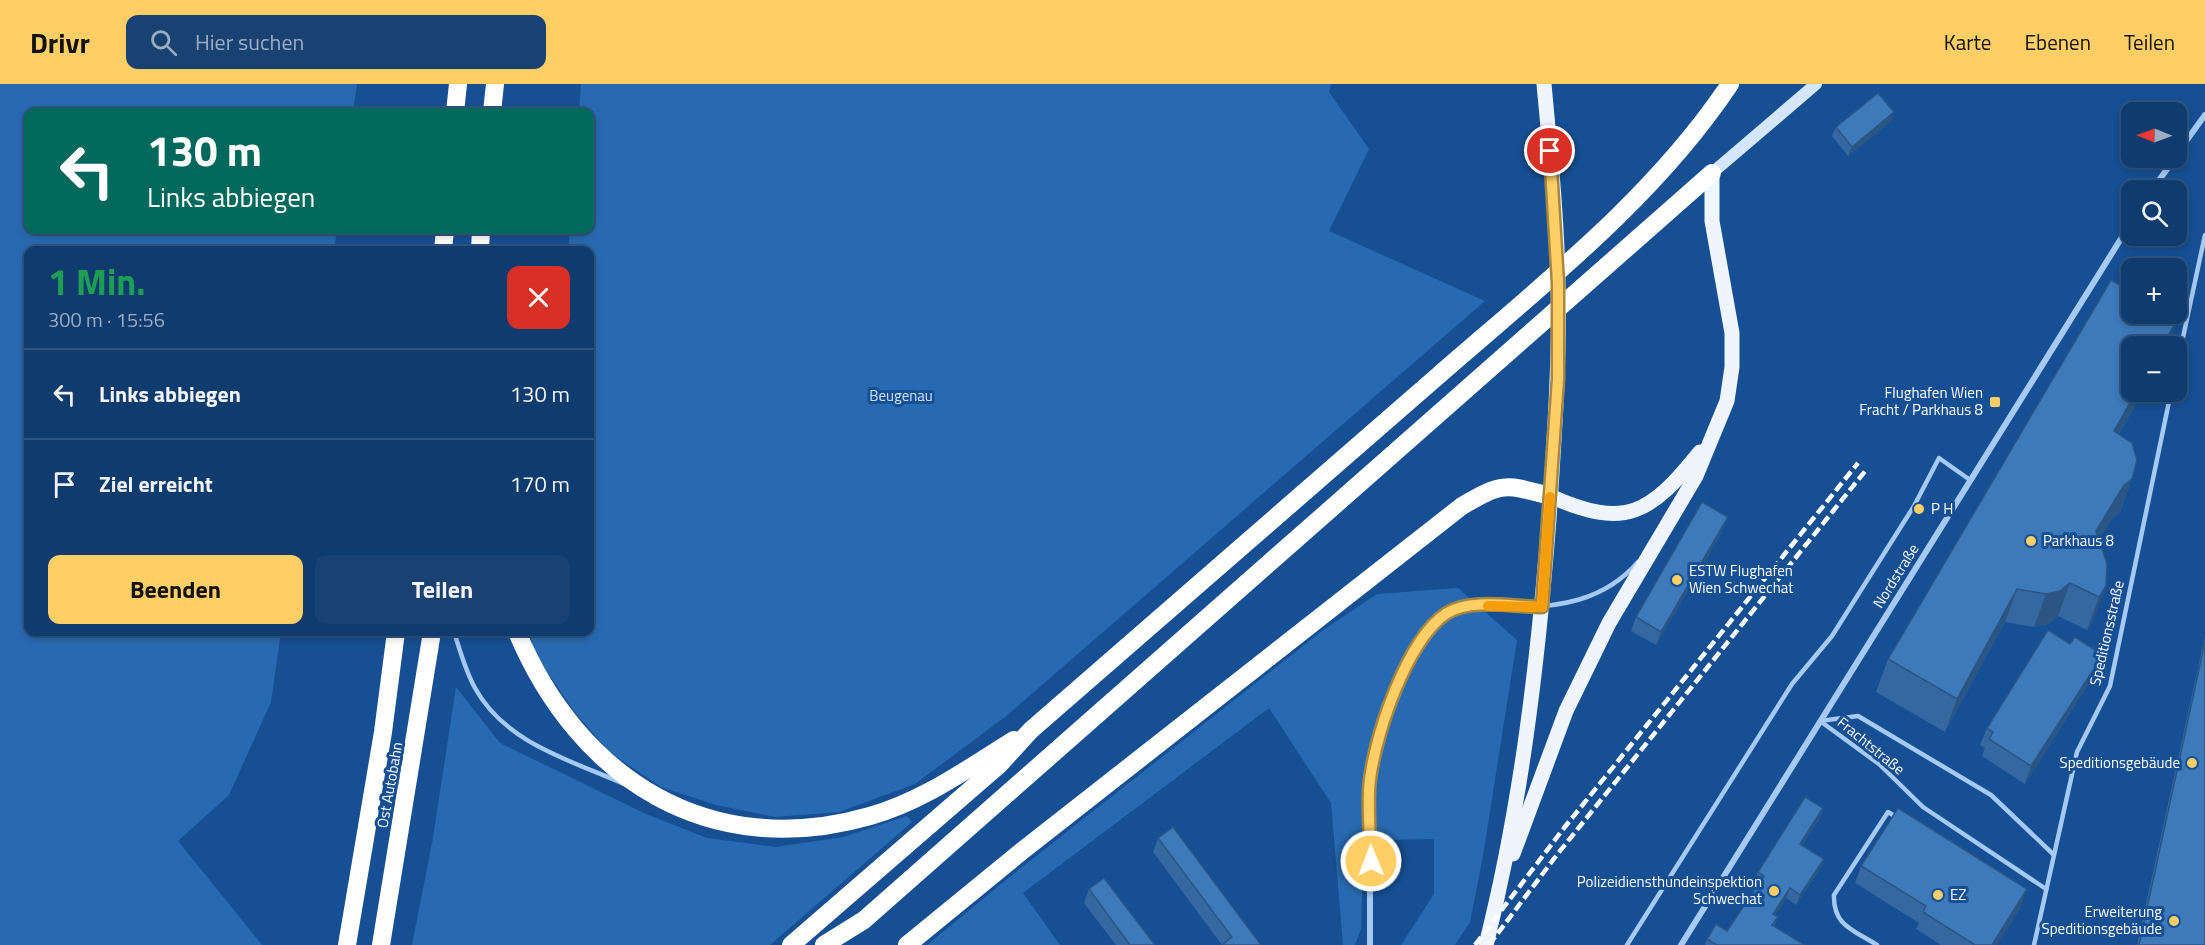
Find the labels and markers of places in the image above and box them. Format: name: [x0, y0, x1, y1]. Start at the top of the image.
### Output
pin: [1524, 125, 1575, 176]
place label: Flughafen Wien Fracht / Parkhaus 8: [1859, 381, 1983, 421]
marker: Flughafen Wien Fracht / Parkhaus 8: [1988, 395, 2002, 409]
place label: P H: [1931, 497, 1953, 520]
marker: P H: [1912, 502, 1926, 516]
place label: Parkhaus 8: [2043, 529, 2114, 552]
marker: Parkhaus 8: [2024, 534, 2038, 548]
place label: ESTW Flughafen Wien Schwechat: [1689, 559, 1794, 599]
marker: ESTW Flughafen Wien Schwechat: [1670, 573, 1684, 587]
place label: Speditionsgebäude: [2060, 751, 2180, 774]
marker: Speditionsgebäude: [2185, 756, 2199, 770]
place label: Polizeidiensthundeinspektion Schwechat: [1577, 870, 1763, 910]
place label: EZ: [1950, 883, 1966, 906]
marker: Polizeidiensthundeinspektion Schwechat: [1767, 884, 1781, 898]
marker: EZ: [1931, 888, 1945, 902]
place label: Erweiterung Speditionsgebäude: [2042, 900, 2162, 940]
marker: Erweiterung Speditionsgebäude: [2167, 914, 2181, 928]

